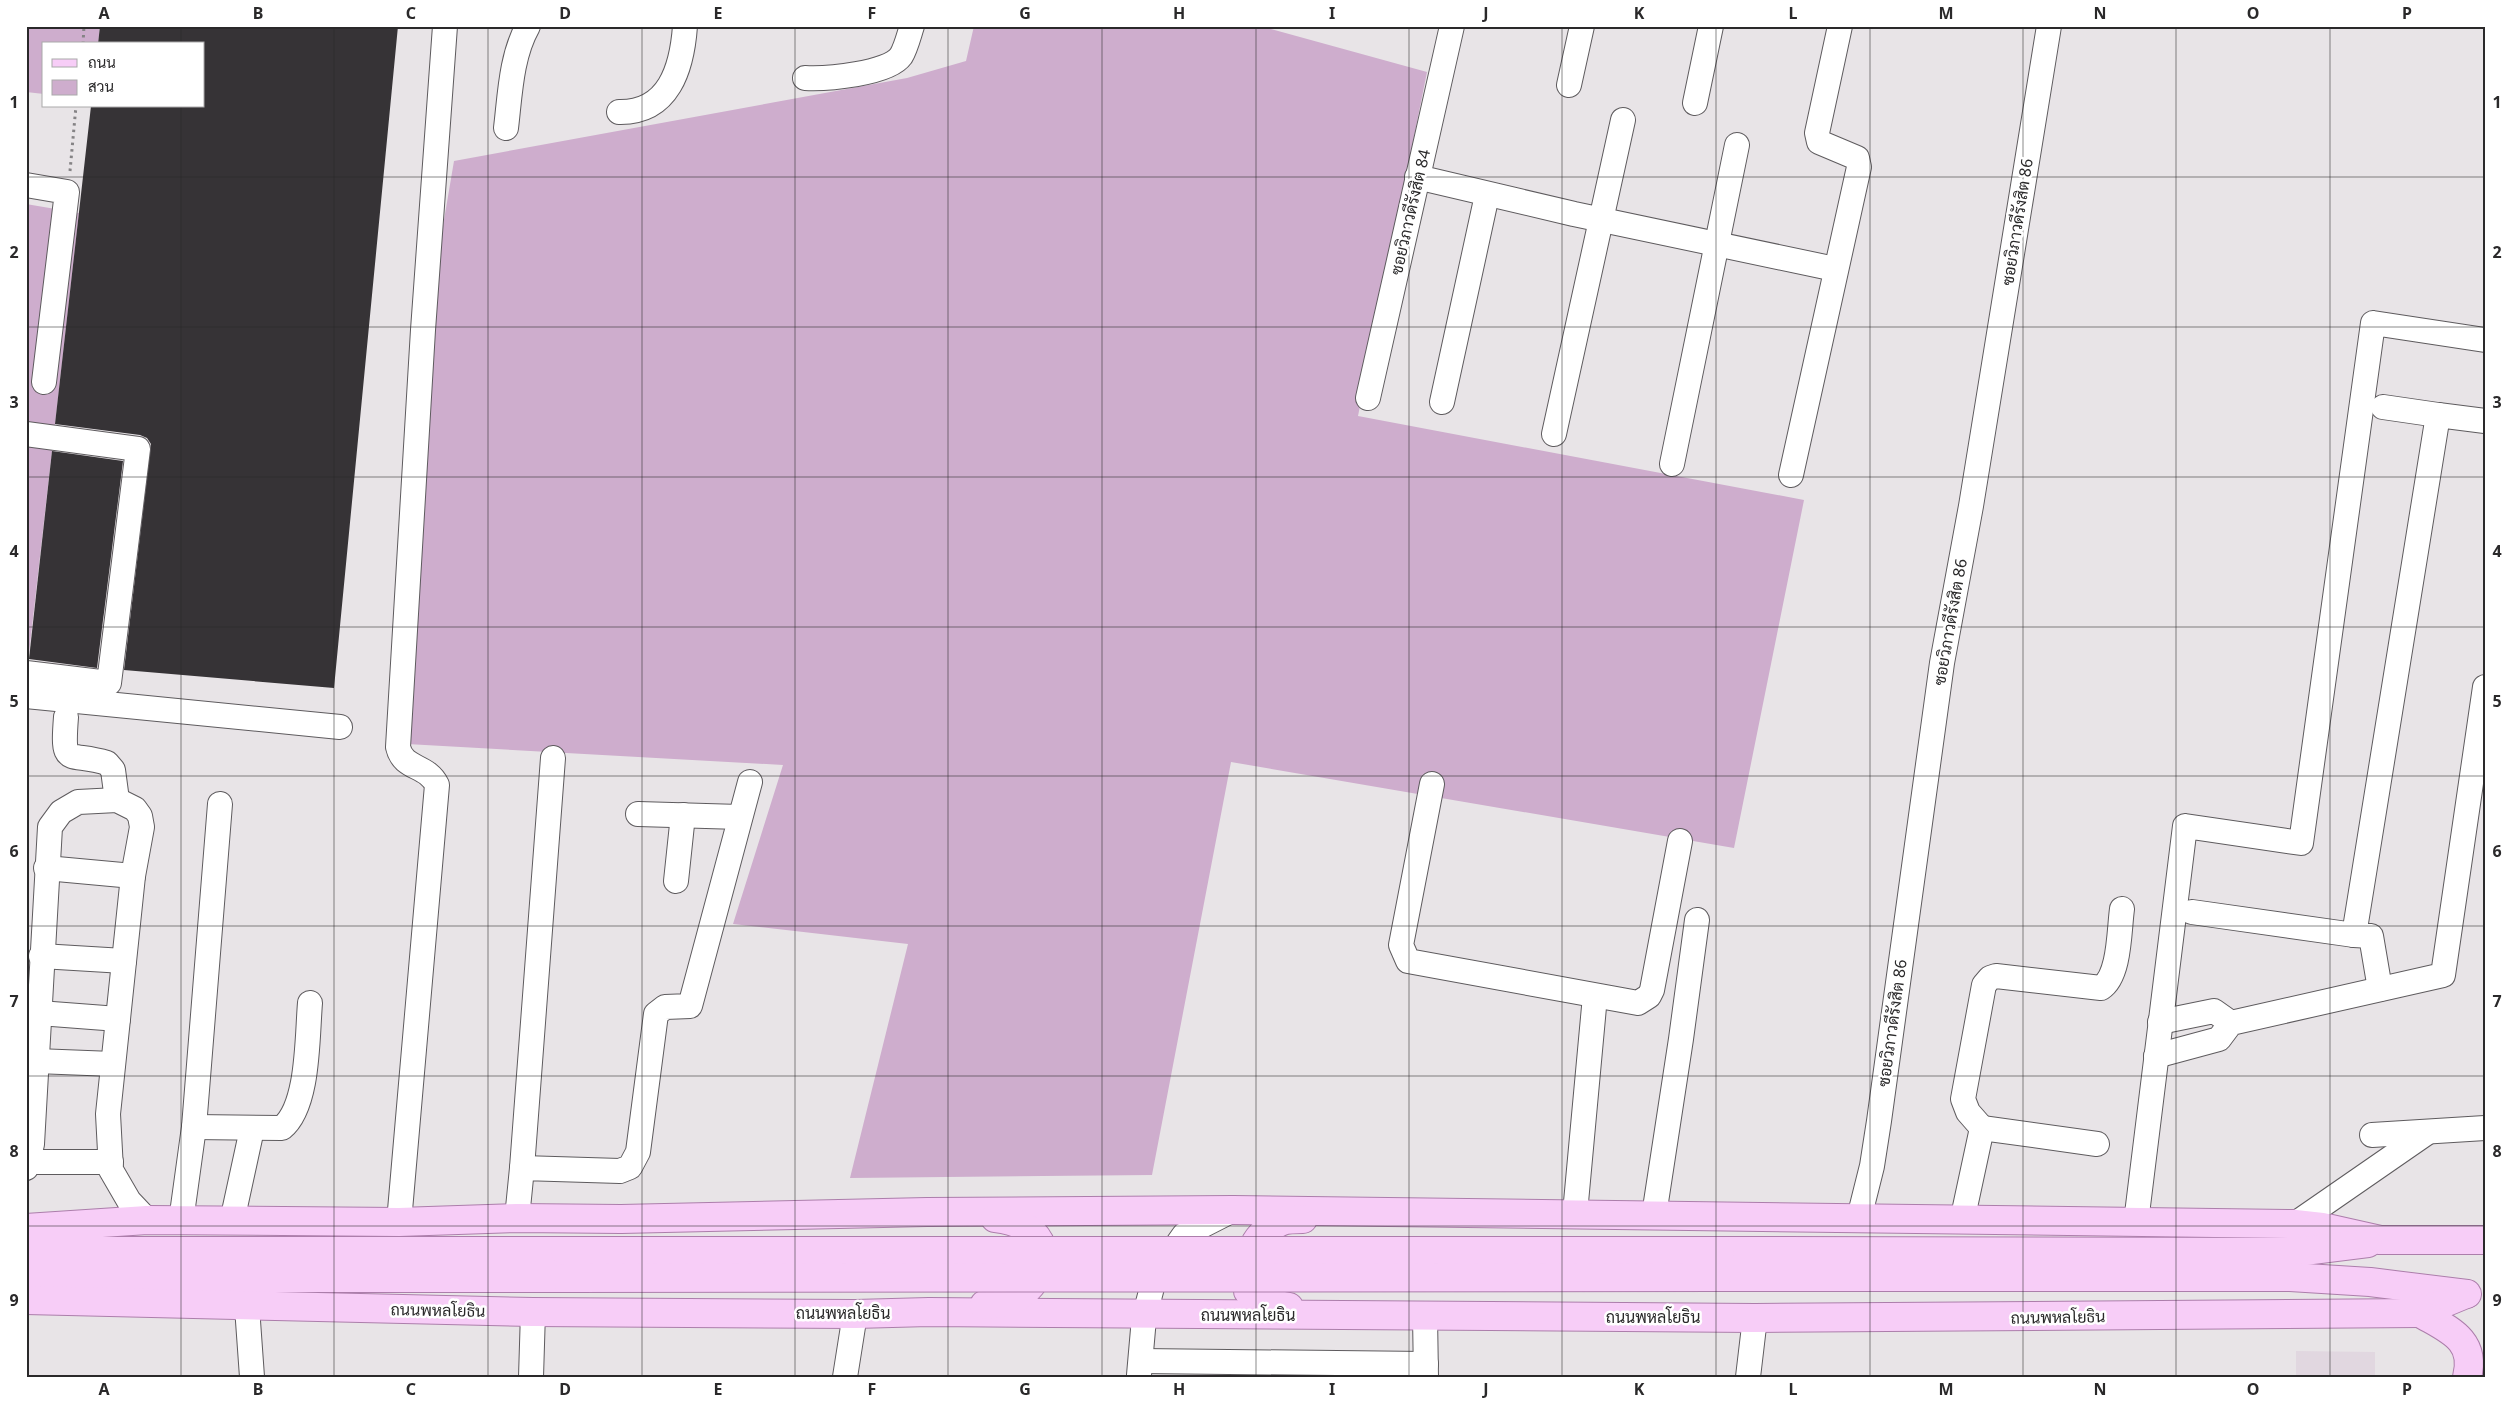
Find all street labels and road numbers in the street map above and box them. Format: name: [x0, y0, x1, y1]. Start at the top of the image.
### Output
street label: ซอยวิภาวดีรังสิต 84: [1385, 147, 1435, 277]
street label: ซอยวิภาวดีรังสิต 86: [1996, 157, 2038, 287]
street label: ซอยวิภาวดีรังสิต 86: [1928, 557, 1972, 687]
street label: ซอยวิภาวดีรังสิต 86: [1872, 958, 1912, 1088]
street label: ถนนพหลโยธิน: [390, 1298, 486, 1322]
street label: ถนนพหลโยธิน: [796, 1302, 890, 1324]
street label: ถนนพหลโยธิน: [1201, 1304, 1295, 1326]
street label: ถนนพหลโยธิน: [2010, 1305, 2106, 1329]
street label: ถนนพหลโยธิน: [1606, 1306, 1700, 1328]

